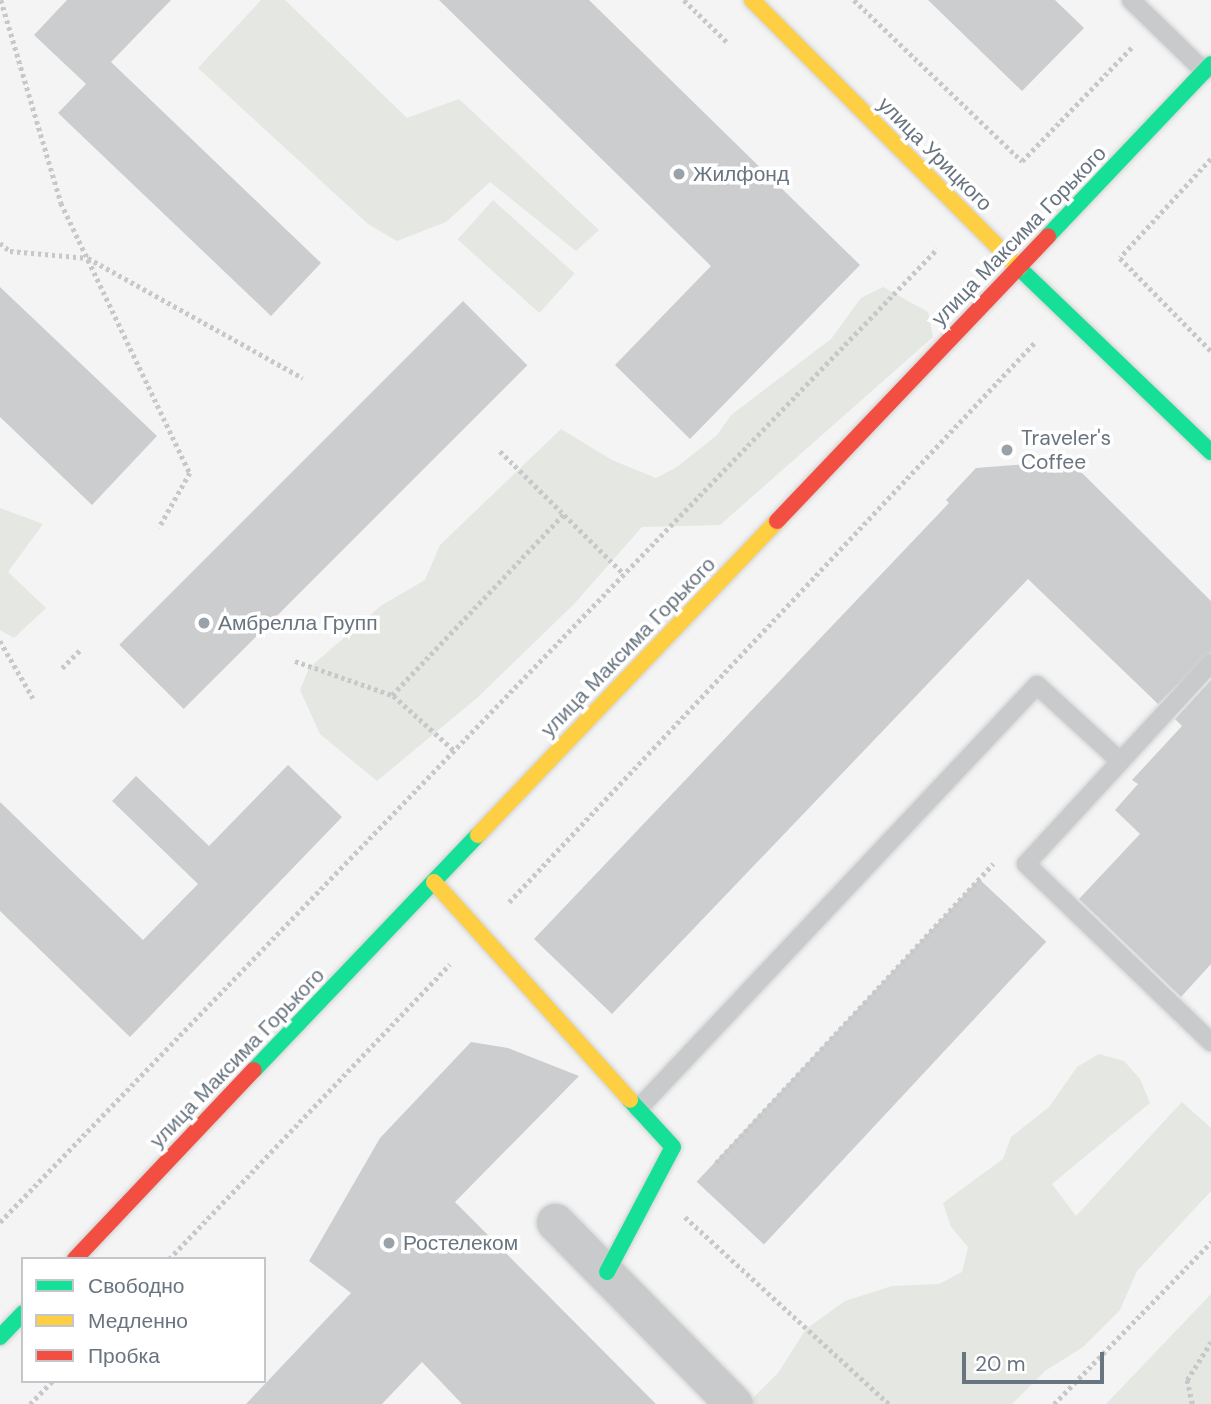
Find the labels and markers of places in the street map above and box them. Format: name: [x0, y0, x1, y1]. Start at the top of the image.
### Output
place label: Жилфонд: [693, 161, 789, 187]
marker: Жилфонд: [671, 166, 687, 182]
place label: Traveler's Coffee: [1021, 425, 1111, 475]
marker: Traveler's Coffee: [999, 442, 1015, 458]
place label: Амбрелла Групп: [218, 610, 378, 636]
marker: Амбрелла Групп: [196, 615, 212, 631]
place label: Ростелеком: [403, 1230, 518, 1256]
marker: Ростелеком: [381, 1235, 397, 1251]

